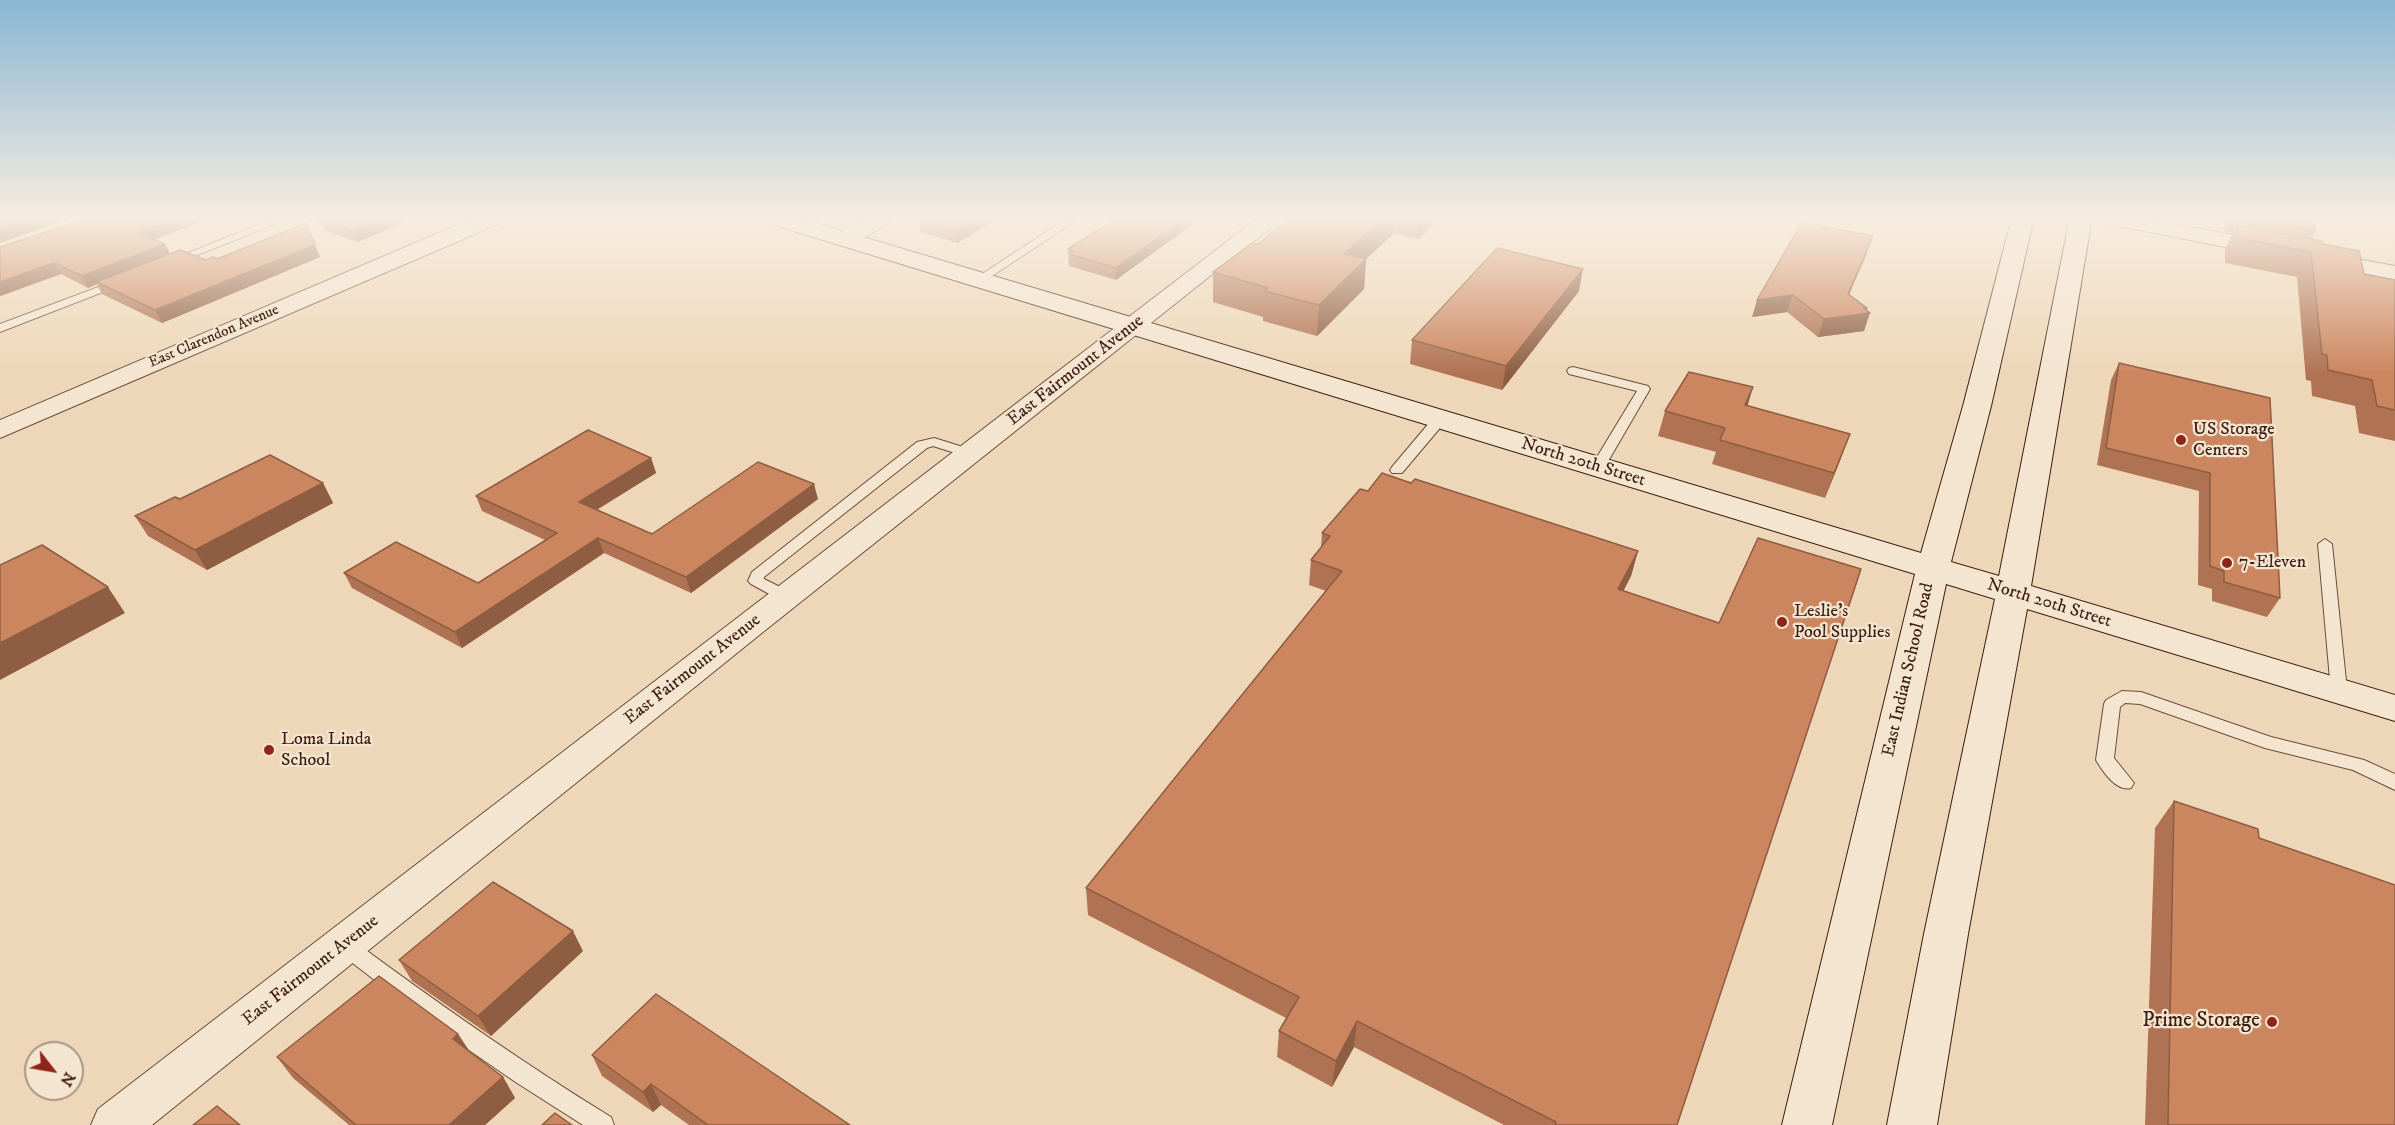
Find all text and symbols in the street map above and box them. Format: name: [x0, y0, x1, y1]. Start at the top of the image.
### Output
street label: East Clarendon Avenue: [146, 301, 282, 373]
street label: East Fairmount Avenue: [1003, 311, 1149, 431]
place label: US Storage Centers: [2193, 419, 2275, 462]
marker: US Storage Centers: [2174, 433, 2188, 447]
street label: North 20th Street: [1518, 434, 1648, 492]
place label: 7-Eleven: [2239, 552, 2306, 574]
marker: 7-Eleven: [2220, 556, 2234, 570]
street label: North 20th Street: [1984, 575, 2114, 633]
street label: East Indian School Road: [1878, 581, 1940, 759]
place label: Leslie's Pool Supplies: [1794, 601, 1890, 644]
street label: East Fairmount Avenue: [620, 610, 766, 730]
marker: Leslie's Pool Supplies: [1775, 615, 1789, 629]
place label: Loma Linda School: [281, 729, 371, 771]
marker: Loma Linda School: [262, 743, 276, 757]
street label: East Fairmount Avenue: [238, 911, 384, 1031]
place label: Prime Storage: [2142, 1009, 2260, 1035]
marker: Prime Storage: [2265, 1015, 2279, 1029]
north arrow: [24, 1041, 84, 1101]
text: N: [56, 1068, 80, 1090]

